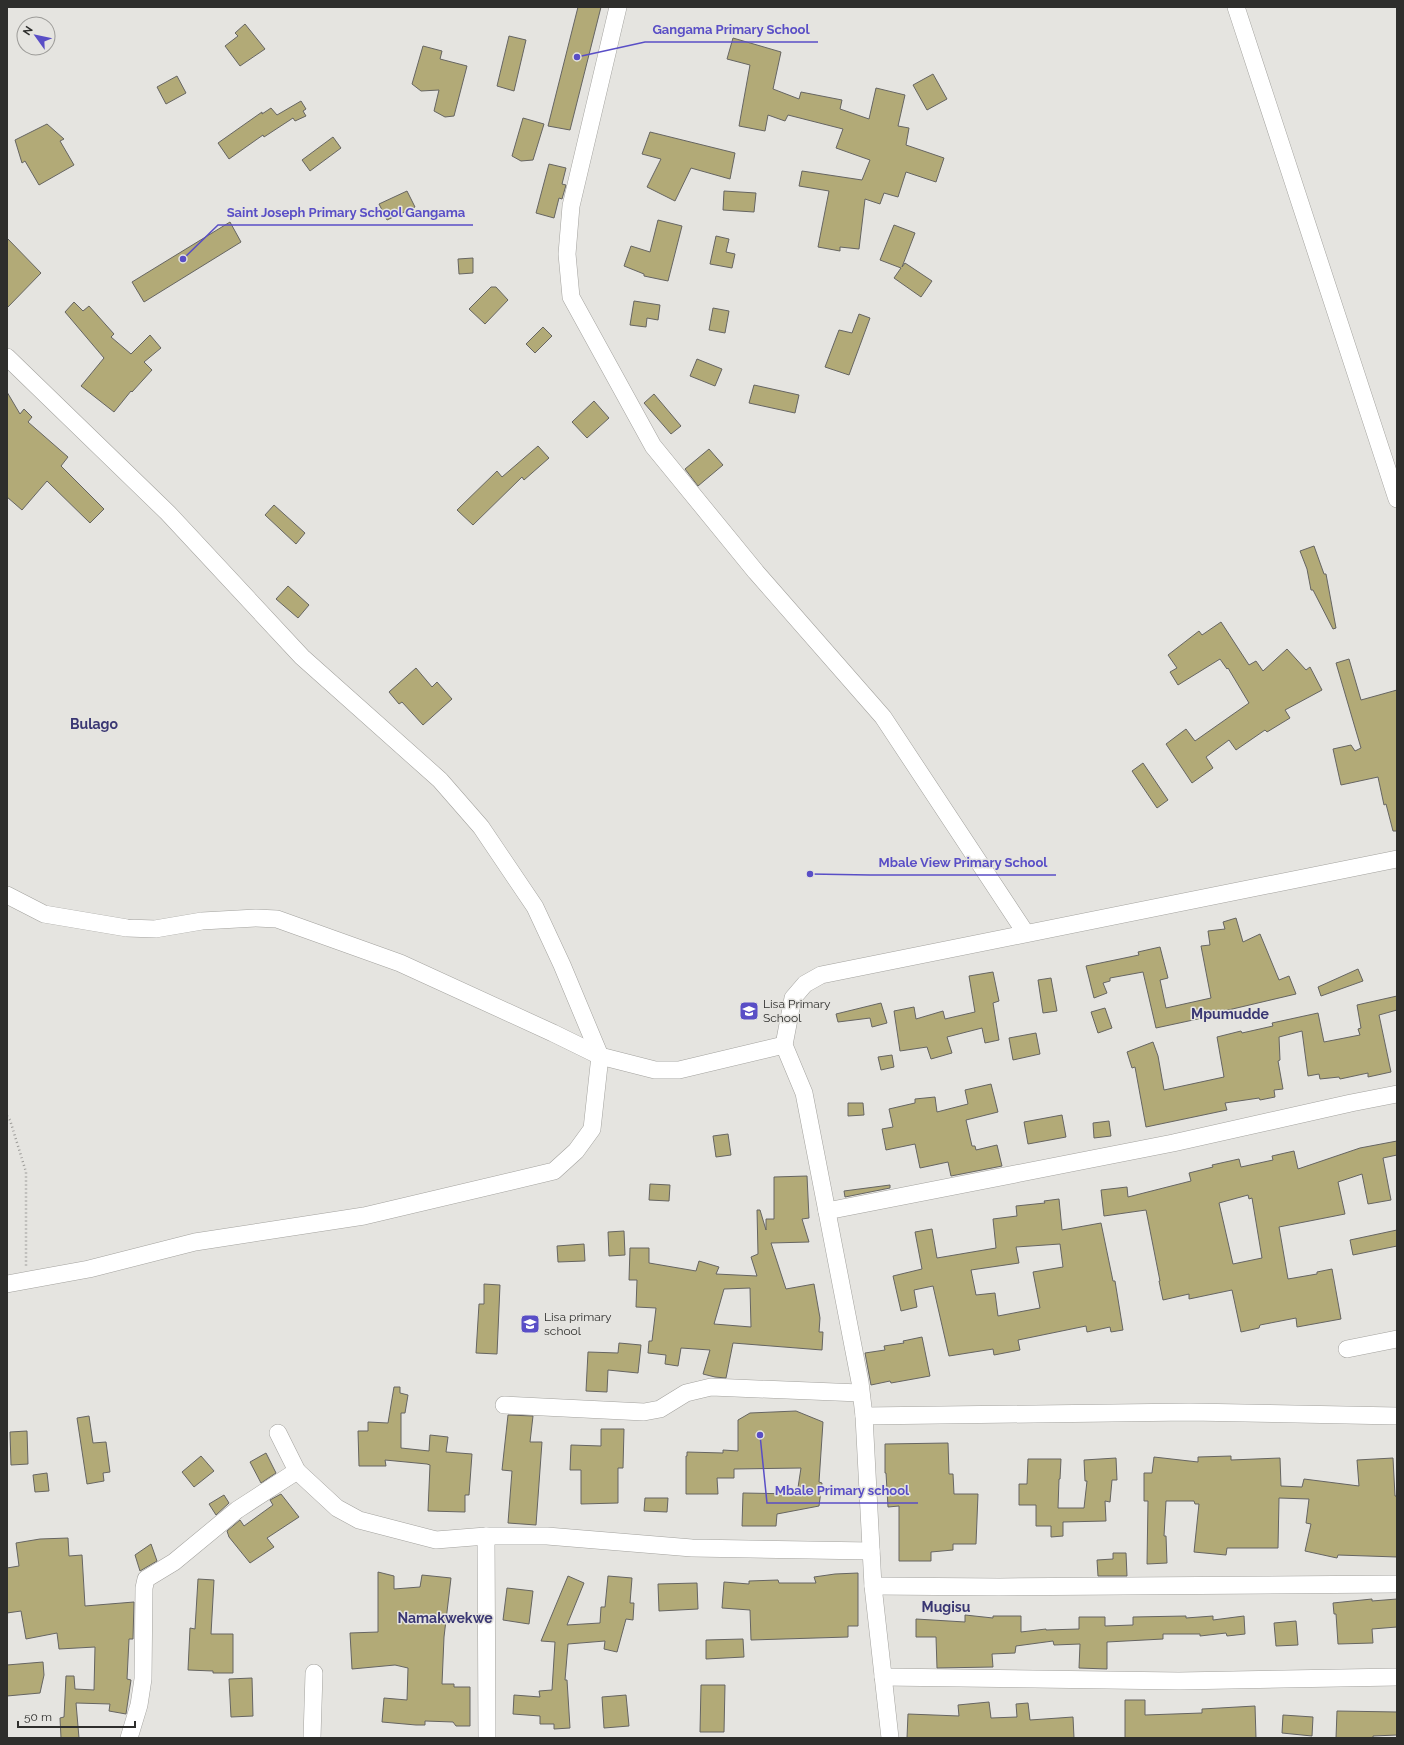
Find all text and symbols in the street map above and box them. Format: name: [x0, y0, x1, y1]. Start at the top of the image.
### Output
north arrow: [16, 16, 56, 56]
callout: Gangama Primary School: [645, 17, 818, 42]
text: Gangama Primary School: [652, 22, 810, 37]
text: N: [20, 24, 36, 38]
callout: Saint Joseph Primary School Gangama: [218, 200, 473, 225]
text: Saint Joseph Primary School Gangama: [227, 205, 466, 220]
district label: Bulago: [70, 716, 118, 732]
callout: Mbale View Primary School: [870, 850, 1056, 875]
text: Mbale View Primary School: [879, 855, 1048, 870]
place label: Lisa Primary School: [763, 997, 831, 1025]
school or university icon: Lisa Primary School: [738, 1000, 760, 1022]
district label: Mpumudde: [1191, 1006, 1269, 1022]
place label: Lisa primary school: [544, 1310, 612, 1338]
school or university icon: Lisa primary school: [519, 1313, 541, 1335]
callout: Mbale Primary school: [767, 1478, 918, 1503]
text: Mbale Primary school: [775, 1483, 910, 1498]
district label: Mugisu: [922, 1599, 971, 1615]
district label: Namakwekwe: [397, 1610, 493, 1626]
scale bar: [18, 1703, 135, 1729]
text: 50 m: [24, 1710, 52, 1724]

